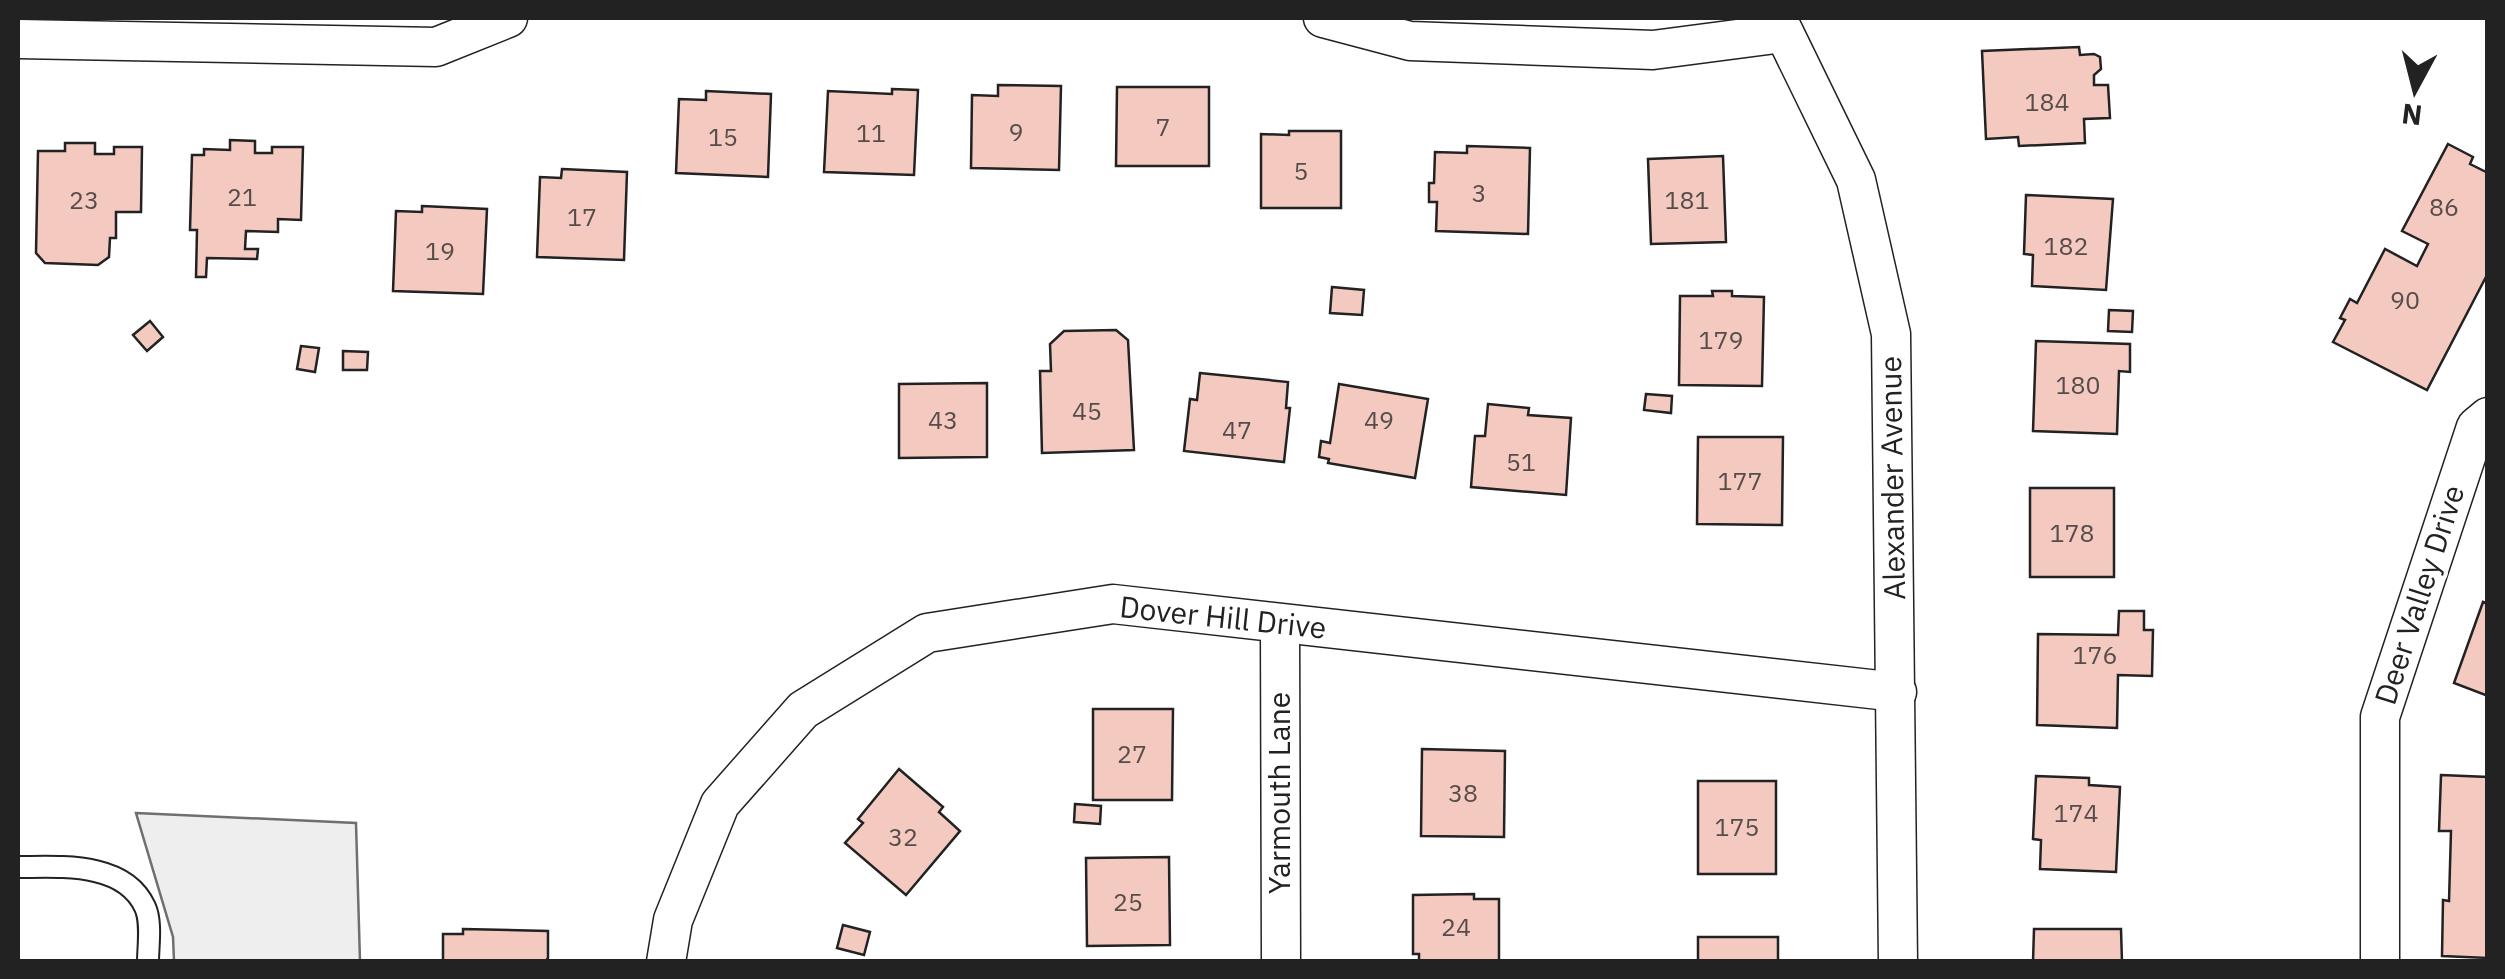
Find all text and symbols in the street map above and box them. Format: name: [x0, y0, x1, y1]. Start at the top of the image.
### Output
north arrow: [2365, 40, 2465, 140]
house number: 184: [2024, 85, 2070, 118]
text: N: [2400, 96, 2424, 135]
house number: 7: [1155, 110, 1171, 143]
house number: 9: [1008, 115, 1024, 148]
house number: 11: [856, 116, 886, 149]
house number: 15: [708, 120, 738, 153]
house number: 5: [1293, 154, 1309, 187]
house number: 3: [1471, 176, 1487, 209]
house number: 21: [227, 180, 257, 213]
house number: 23: [69, 183, 99, 216]
house number: 181: [1664, 183, 1710, 216]
house number: 86: [2429, 190, 2459, 223]
house number: 17: [567, 200, 597, 233]
house number: 182: [2043, 229, 2089, 262]
house number: 19: [425, 234, 455, 267]
house number: 90: [2390, 283, 2420, 316]
house number: 179: [1698, 323, 1744, 356]
street label: Alexander Avenue: [1870, 356, 1913, 600]
house number: 180: [2055, 368, 2101, 401]
house number: 45: [1072, 394, 1102, 427]
house number: 43: [928, 403, 958, 436]
house number: 49: [1364, 403, 1394, 436]
house number: 47: [1222, 413, 1252, 446]
house number: 51: [1506, 445, 1536, 478]
house number: 177: [1717, 464, 1763, 497]
street label: Deer Valley Drive: [2365, 480, 2472, 709]
house number: 178: [2049, 516, 2095, 549]
street label: Dover Hill Drive: [1118, 586, 1328, 647]
house number: 176: [2072, 638, 2118, 671]
street label: Yarmouth Lane: [1259, 692, 1298, 894]
house number: 27: [1117, 737, 1147, 770]
house number: 38: [1448, 776, 1478, 809]
house number: 174: [2053, 796, 2099, 829]
house number: 175: [1714, 810, 1760, 843]
house number: 32: [888, 820, 918, 853]
house number: 25: [1113, 885, 1143, 918]
house number: 24: [1441, 910, 1471, 943]

